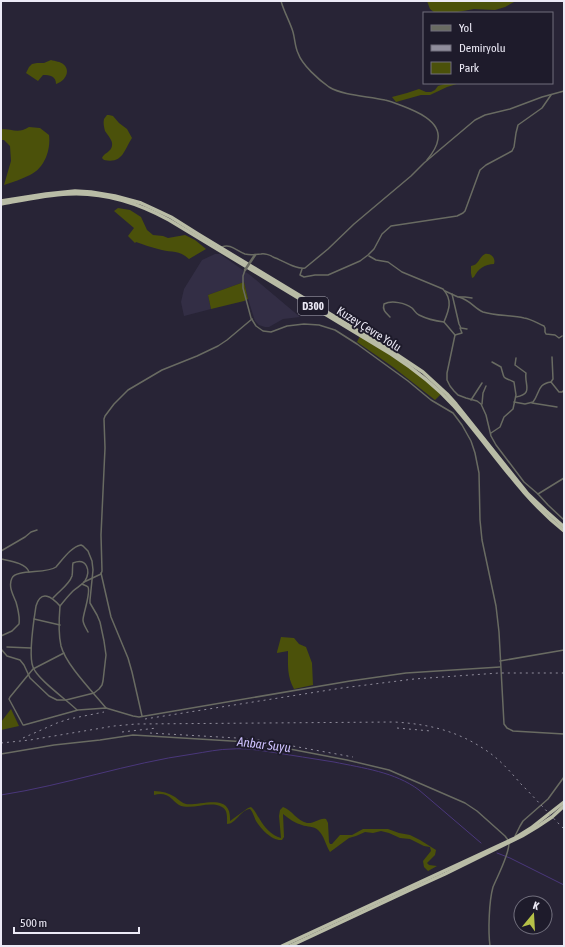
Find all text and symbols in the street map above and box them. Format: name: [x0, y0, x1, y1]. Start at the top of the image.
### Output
legend: [423, 12, 553, 84]
text: Yol: [459, 21, 473, 35]
text: Demiryolu: [459, 41, 506, 55]
text: Park: [459, 61, 480, 75]
road number: D300: [298, 297, 328, 315]
street label: Kuzey Çevre Yolu: [334, 304, 404, 354]
water label: Anbar Suyu: [235, 734, 292, 755]
north arrow: [513, 895, 553, 935]
text: K: [532, 899, 541, 912]
scale bar: [14, 909, 139, 935]
text: 500 m: [20, 916, 47, 930]

